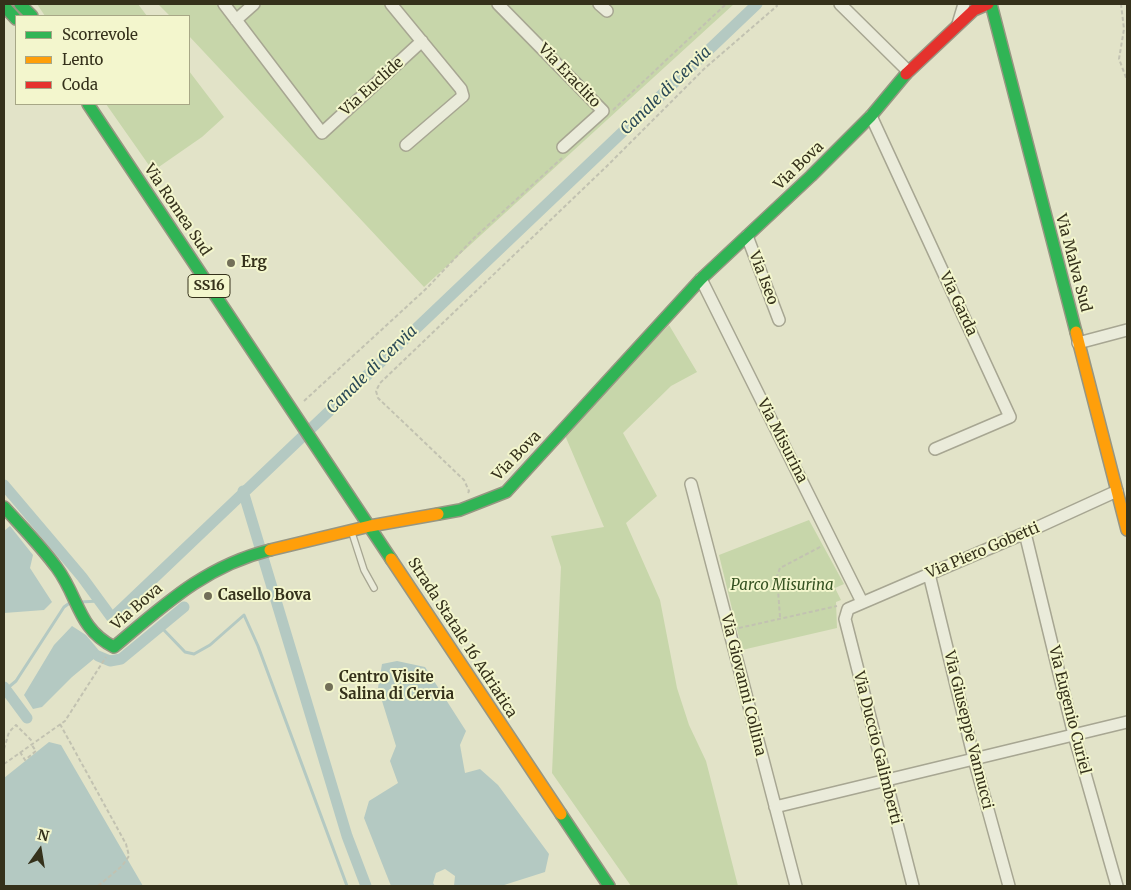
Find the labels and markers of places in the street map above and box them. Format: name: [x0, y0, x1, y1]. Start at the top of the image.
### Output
place label: Erg: [241, 254, 267, 272]
marker: Erg: [225, 257, 237, 269]
place label: Casello Bova: [218, 587, 311, 605]
marker: Casello Bova: [202, 590, 214, 602]
place label: Centro Visite Salina di Cervia: [339, 669, 454, 704]
marker: Centro Visite Salina di Cervia: [323, 681, 335, 693]

